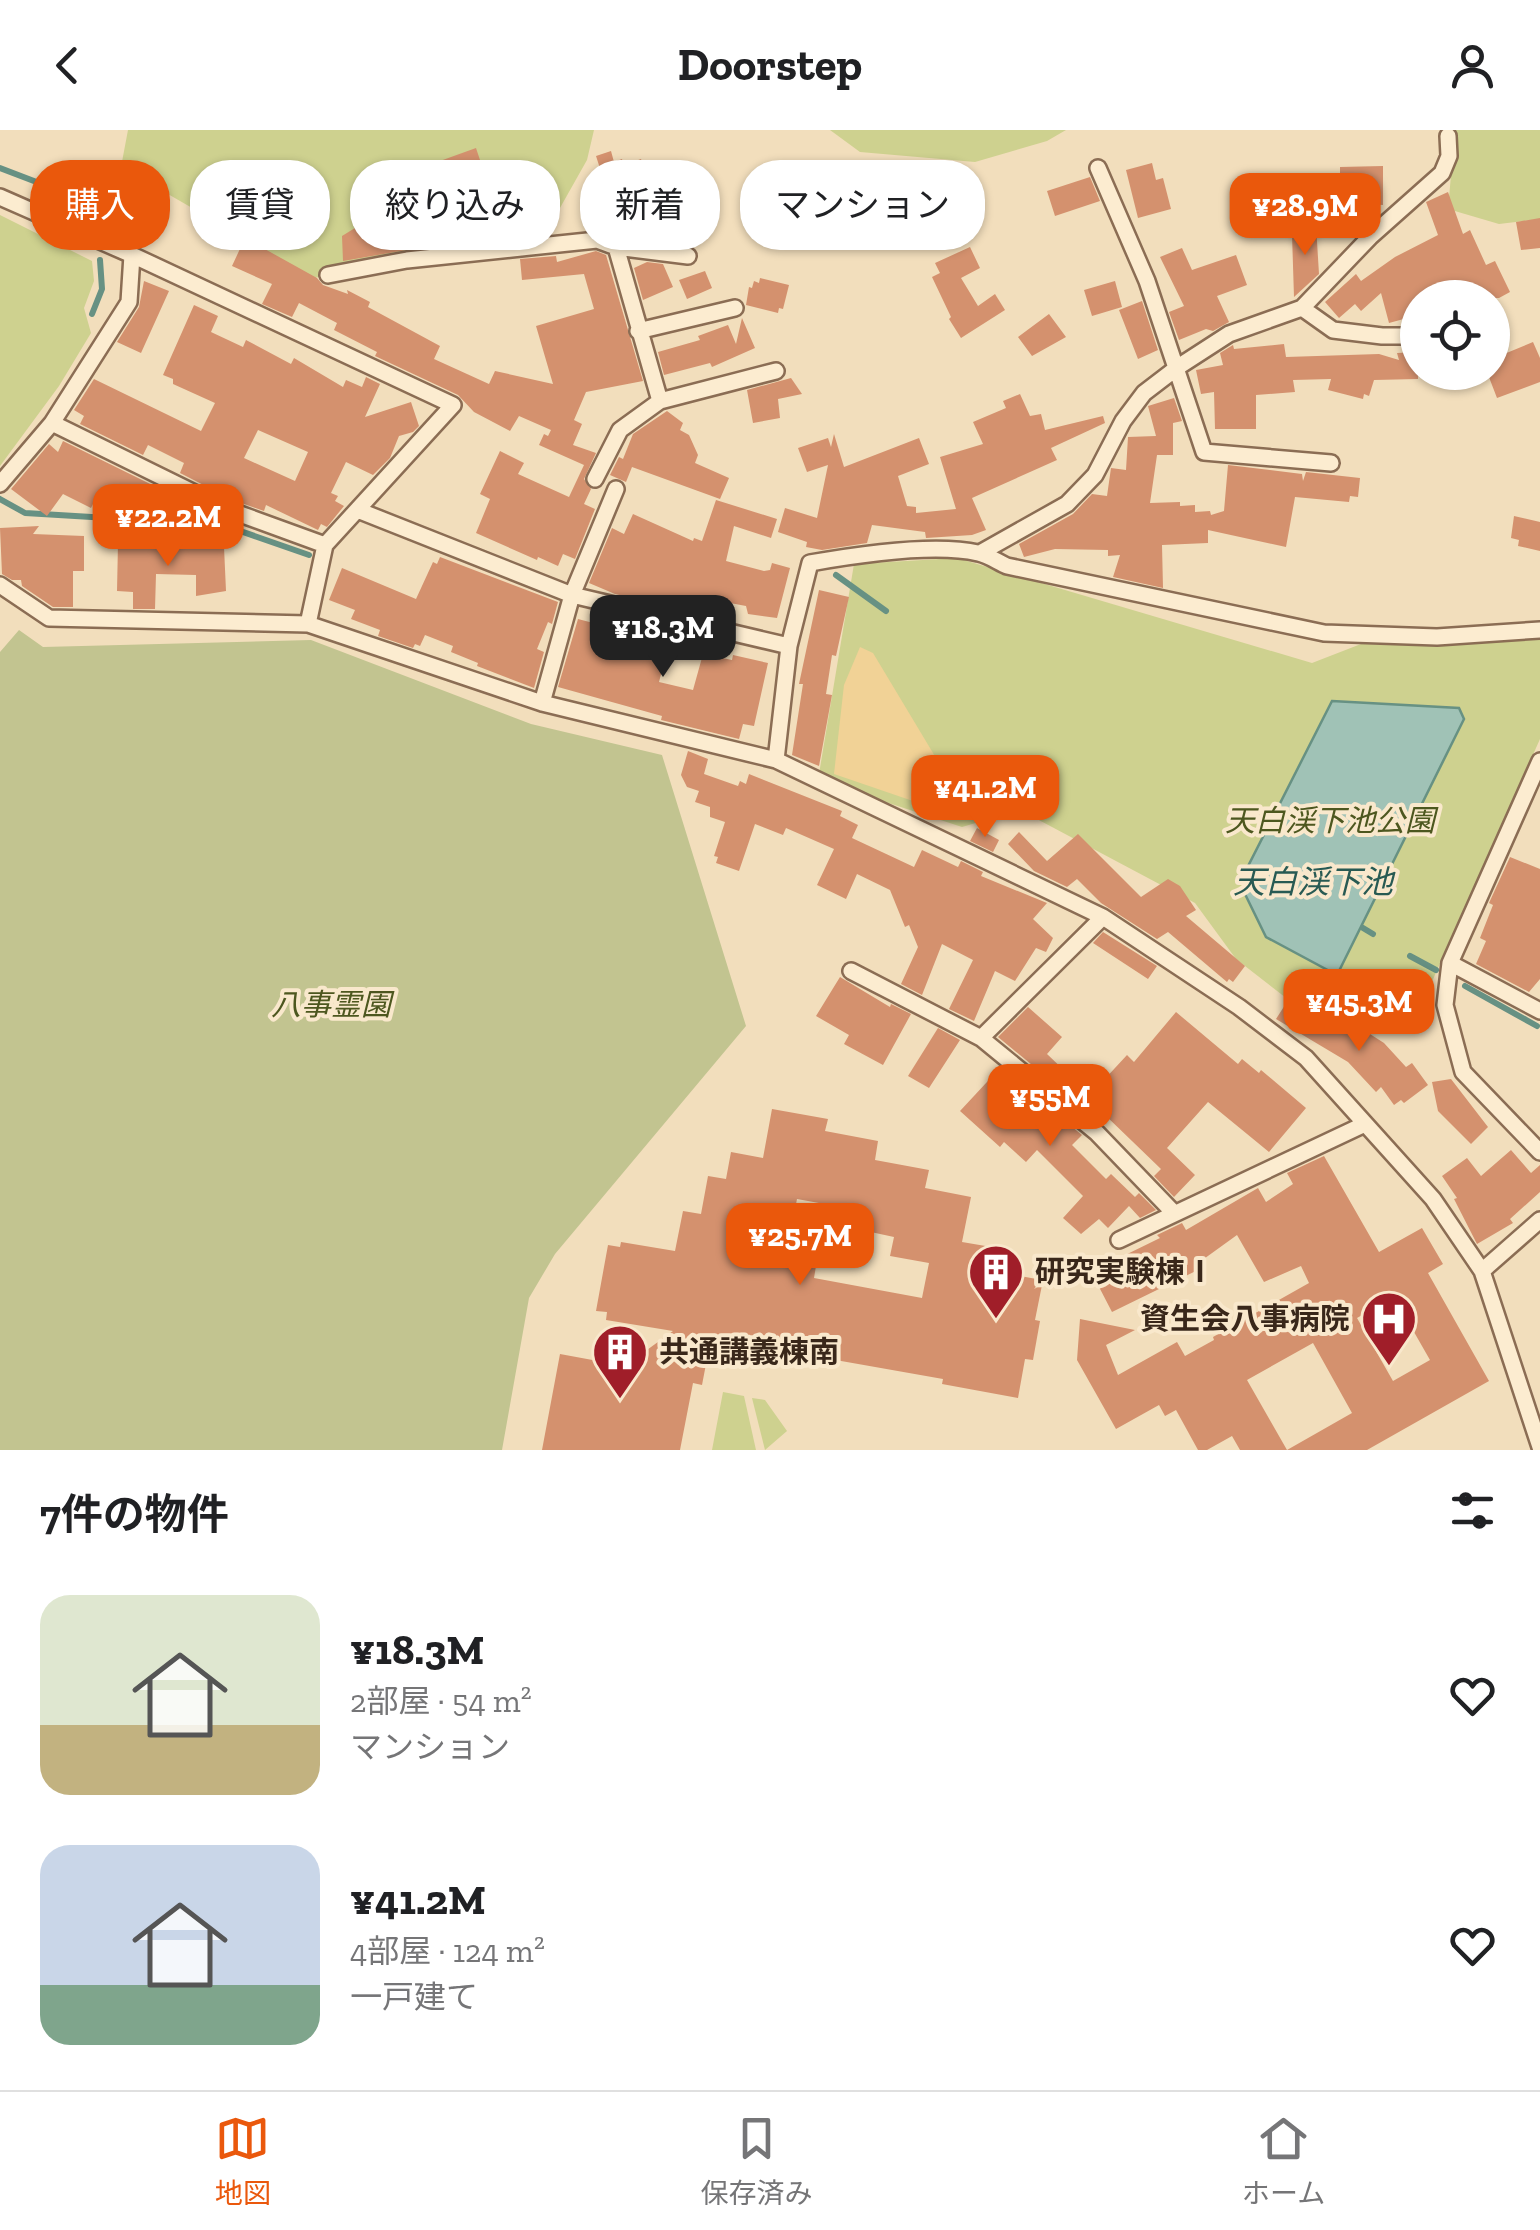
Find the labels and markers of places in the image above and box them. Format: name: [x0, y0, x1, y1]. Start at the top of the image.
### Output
pin: ¥28.9M: [1224, 173, 1386, 258]
pin: ¥22.2M: [87, 484, 249, 569]
pin: ¥18.3M: [582, 595, 744, 680]
pin: ¥41.2M: [904, 755, 1066, 840]
pin: ¥45.3M: [1278, 969, 1440, 1054]
pin: ¥55M: [991, 1064, 1109, 1149]
pin: ¥25.7M: [719, 1203, 881, 1288]
building icon: 研究実験棟Ⅰ: [966, 1242, 1026, 1321]
place label: 研究実験棟Ⅰ: [1035, 1254, 1215, 1290]
hospital icon: 資生会八事病院: [1359, 1289, 1419, 1368]
place label: 資生会八事病院: [1140, 1301, 1350, 1337]
building icon: 共通講義棟南: [590, 1322, 650, 1401]
place label: 共通講義棟南: [659, 1334, 839, 1370]

